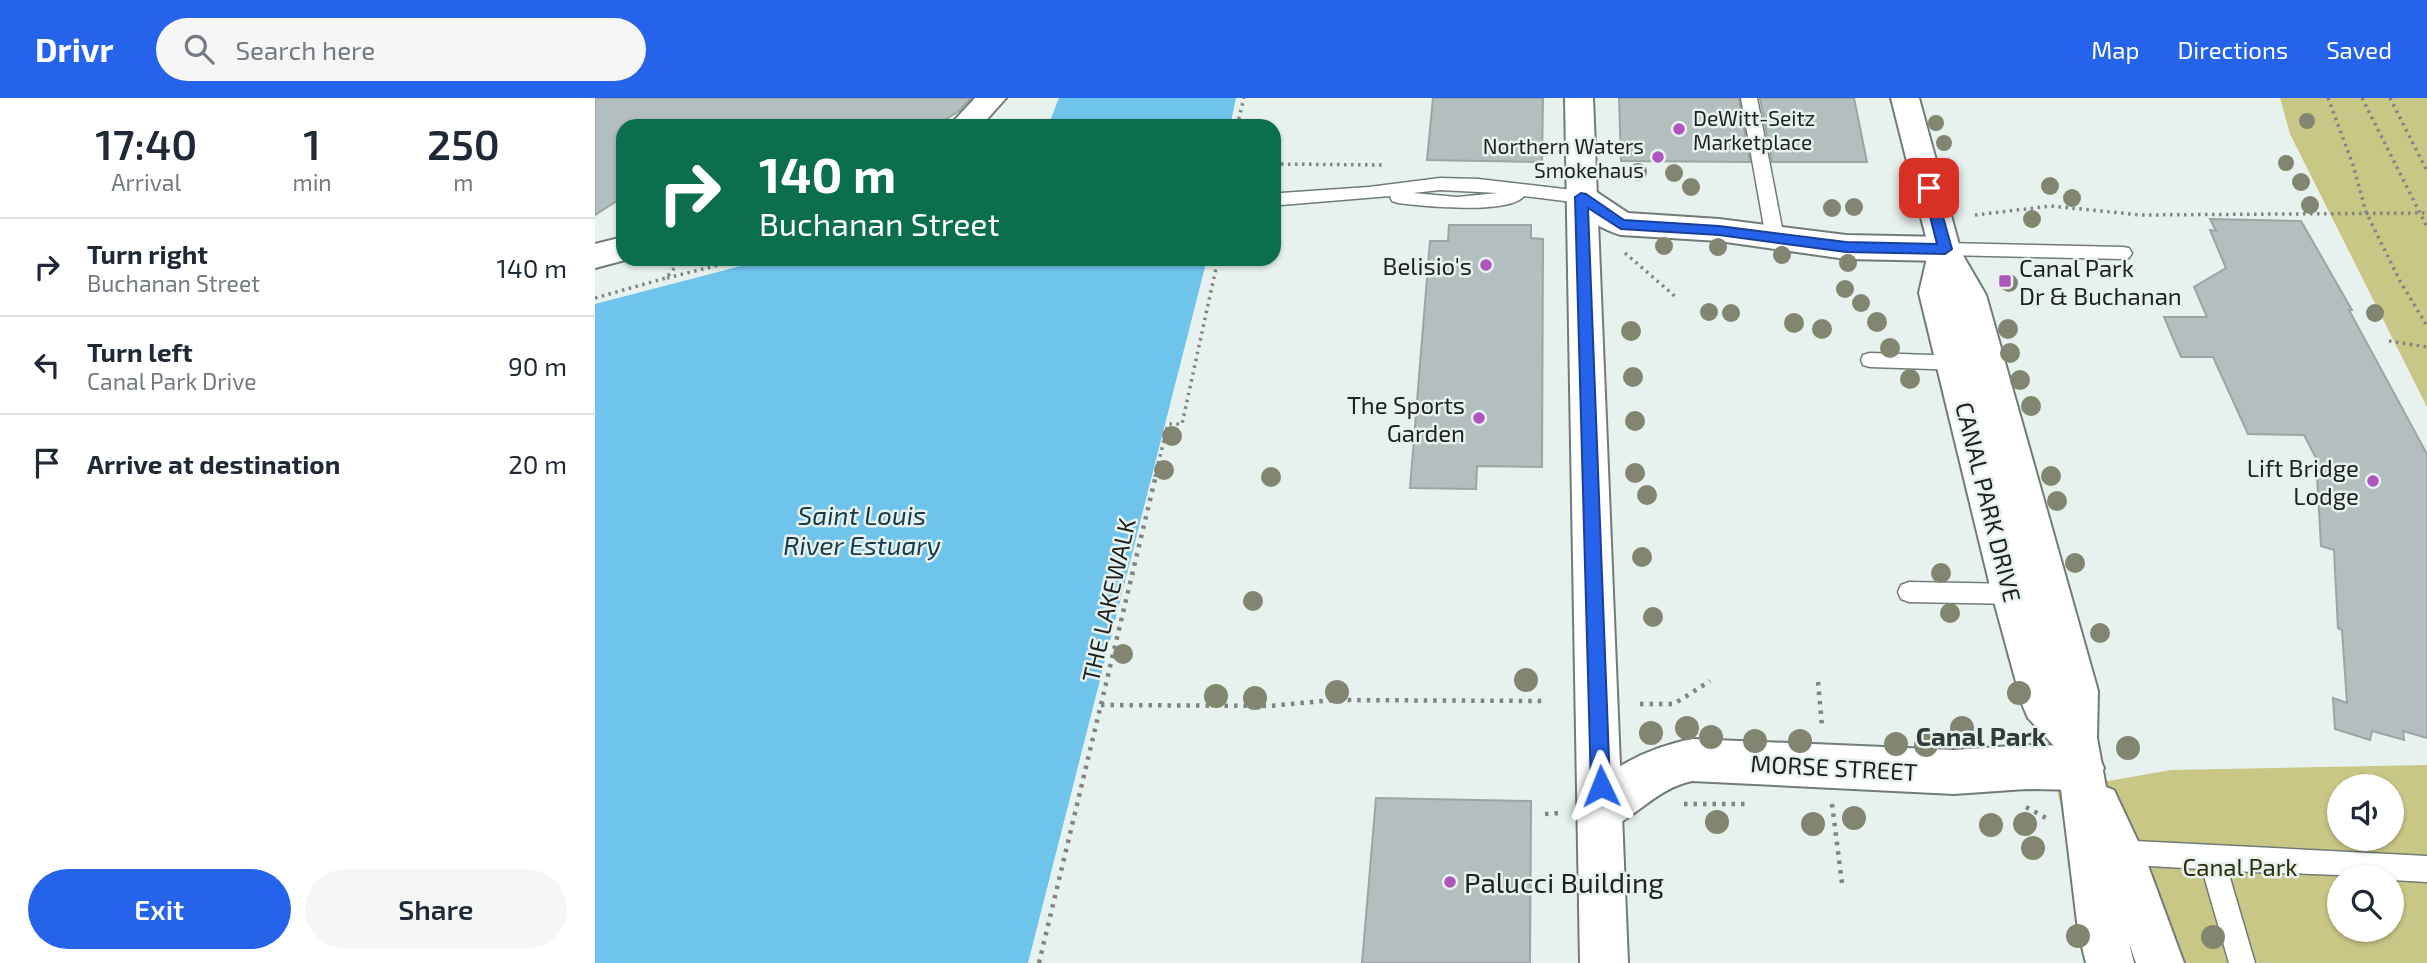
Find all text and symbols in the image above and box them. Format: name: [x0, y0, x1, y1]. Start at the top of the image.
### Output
search box: [156, 18, 646, 81]
text: Drivr: [35, 29, 114, 69]
icon: search: [180, 30, 218, 68]
text: Search here: [236, 34, 375, 65]
text: Map: [2091, 35, 2139, 64]
text: Directions: [2177, 35, 2288, 64]
text: Saved: [2326, 35, 2392, 64]
place label: DeWitt-Seitz Marketplace: [1693, 105, 1815, 154]
text: 17:40: [95, 118, 197, 168]
text: 1: [303, 118, 321, 168]
text: 250: [427, 118, 500, 168]
marker: DeWitt-Seitz Marketplace: [1671, 121, 1687, 137]
place label: Northern Waters Smokehaus: [1483, 133, 1644, 182]
text: 140 m: [759, 144, 896, 203]
icon: right: [644, 147, 735, 238]
marker: Northern Waters Smokehaus: [1650, 149, 1666, 165]
pin: [1899, 158, 1959, 218]
text: Arrival: [111, 168, 181, 196]
text: min: [293, 168, 332, 196]
text: m: [453, 168, 473, 196]
icon: arrive: [1910, 169, 1948, 207]
text: Buchanan Street: [759, 204, 1000, 242]
text: Turn right: [87, 238, 208, 269]
icon: right: [28, 248, 66, 286]
place label: Belisio's: [1383, 251, 1472, 280]
text: 140 m: [496, 252, 567, 283]
place label: Canal Park Dr & Buchanan: [2019, 253, 2182, 310]
marker: Belisio's: [1478, 257, 1494, 273]
text: Buchanan Street: [87, 269, 260, 297]
marker: Canal Park Dr & Buchanan: [1997, 273, 2013, 289]
text: Turn left: [87, 336, 193, 367]
icon: left: [28, 346, 66, 384]
text: 90 m: [508, 350, 567, 381]
text: Canal Park Drive: [87, 367, 257, 395]
place label: The Sports Garden: [1347, 390, 1465, 447]
street label: CANAL PARK DRIVE: [1950, 399, 2028, 605]
marker: The Sports Garden: [1471, 410, 1487, 426]
icon: arrive: [28, 444, 66, 482]
text: Arrive at destination: [87, 448, 340, 479]
text: 20 m: [508, 448, 567, 479]
place label: Lift Bridge Lodge: [2247, 453, 2359, 510]
marker: Lift Bridge Lodge: [2365, 473, 2381, 489]
water label: Saint Louis River Estuary: [783, 499, 941, 561]
street label: THE LAKEWALK: [1075, 515, 1141, 685]
district label: Canal Park: [1916, 720, 2047, 751]
street label: MORSE STREET: [1750, 748, 1918, 786]
position arrow: [1564, 749, 1638, 823]
map controls: [2327, 774, 2404, 942]
button: sound: [2327, 774, 2404, 851]
park label: Canal Park: [2183, 852, 2297, 881]
place label: Palucci Building: [1464, 865, 1664, 899]
button: search: [2327, 865, 2404, 942]
button: Exit: [28, 869, 291, 949]
button: Share: [305, 869, 567, 949]
marker: Palucci Building: [1442, 874, 1458, 890]

